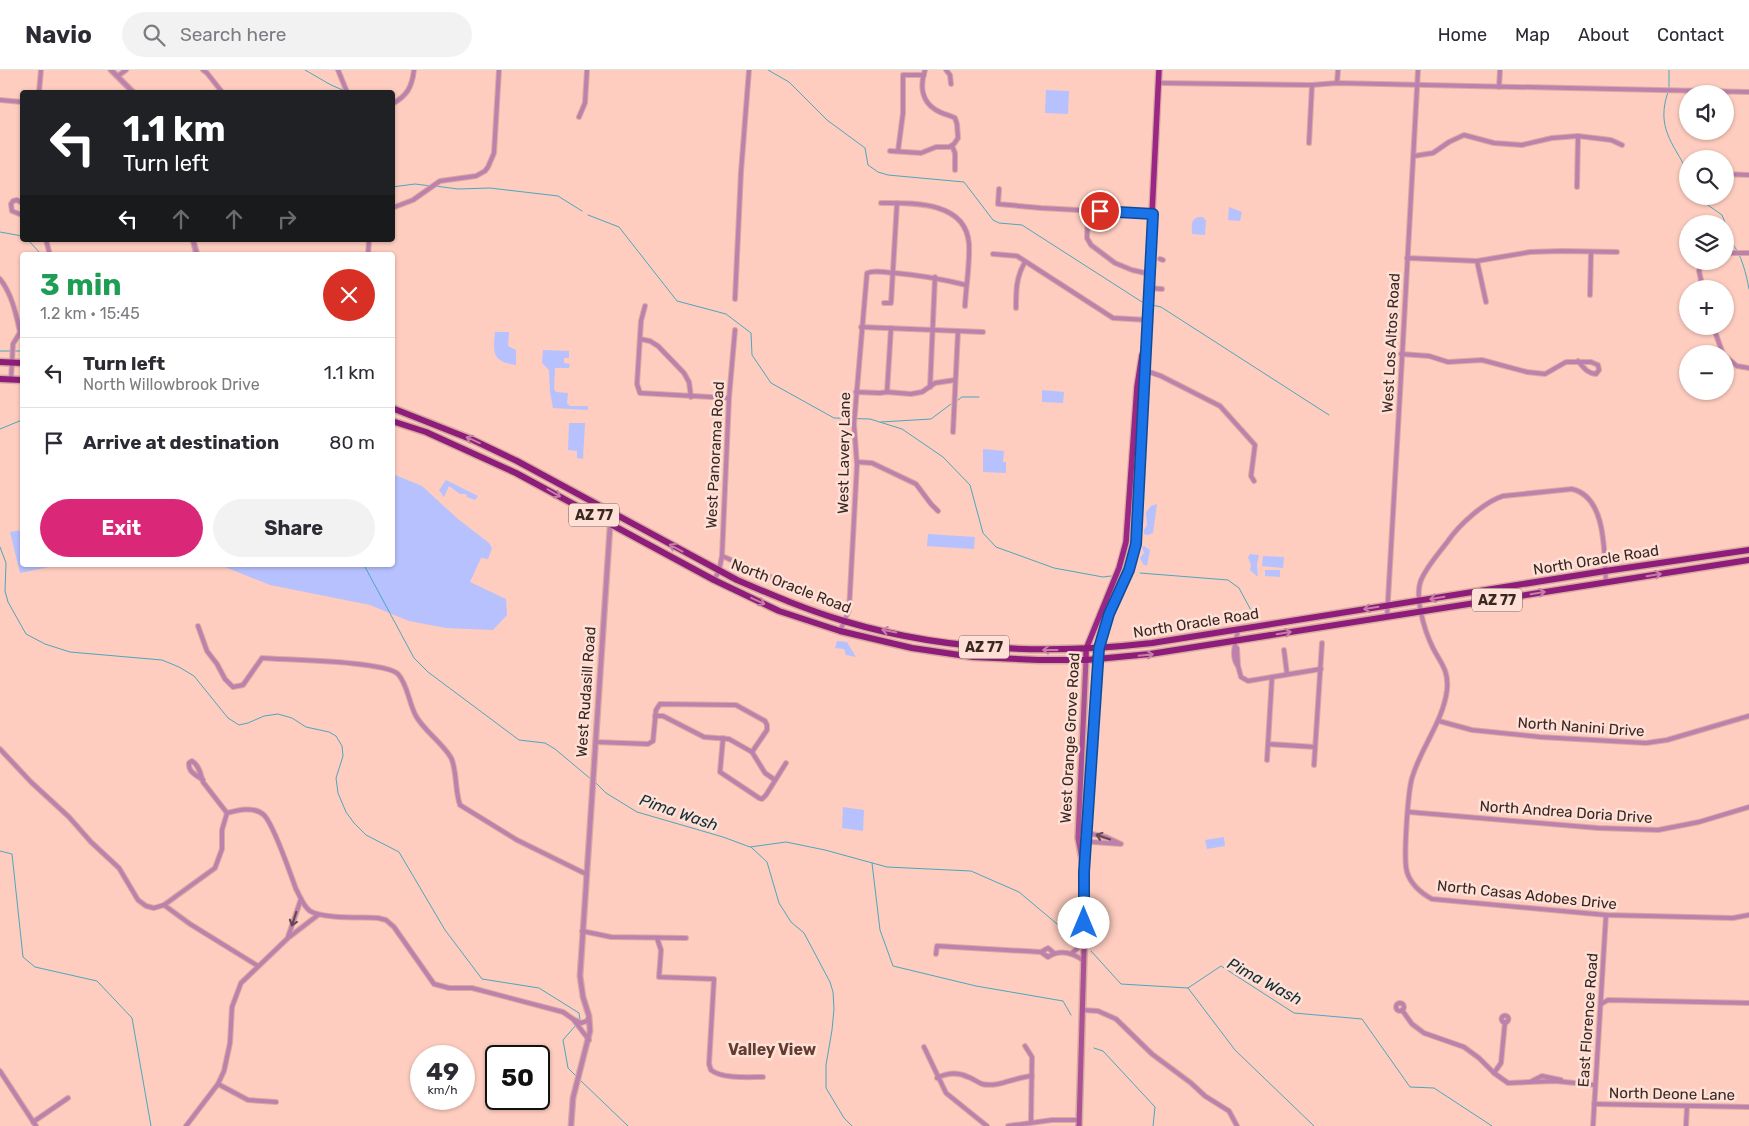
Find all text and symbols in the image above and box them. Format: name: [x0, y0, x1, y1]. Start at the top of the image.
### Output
search box: [122, 12, 472, 57]
text: Navio: [25, 21, 92, 49]
icon: search: [140, 21, 168, 49]
text: Search here: [180, 23, 286, 46]
text: Home: [1438, 24, 1487, 46]
text: Map: [1515, 24, 1550, 46]
text: About: [1578, 24, 1629, 46]
text: Contact: [1657, 24, 1724, 46]
map controls: [1679, 85, 1734, 400]
button: sound: [1679, 85, 1734, 140]
text: 1.1 km: [123, 108, 225, 150]
icon: left: [40, 110, 105, 175]
text: Turn left: [123, 150, 209, 177]
button: search: [1679, 150, 1734, 205]
pin: [1079, 190, 1121, 232]
icon: arrive: [1086, 197, 1114, 225]
icon: left: [114, 205, 142, 233]
icon: ahead: [167, 205, 195, 233]
icon: ahead: [220, 205, 248, 233]
icon: right: [273, 205, 301, 233]
button: layers: [1679, 215, 1734, 270]
text: 3 min: [40, 267, 122, 303]
button: close: [323, 269, 375, 321]
street label: West Los Altos Road: [1378, 273, 1404, 413]
button: +: [1679, 280, 1734, 335]
text: 1.2 km · 15:45: [40, 304, 140, 323]
button: −: [1679, 345, 1734, 400]
text: Turn left: [83, 352, 165, 375]
icon: left: [40, 359, 68, 387]
text: 1.1 km: [324, 361, 375, 384]
text: North Willowbrook Drive: [83, 375, 260, 394]
street label: West Panorama Road: [702, 381, 728, 529]
street label: West Lavery Lane: [834, 392, 854, 514]
icon: arrive: [40, 429, 68, 457]
text: Arrive at destination: [83, 431, 279, 454]
text: 80 m: [329, 431, 375, 454]
one-way arrow: [466, 435, 481, 444]
one-way arrow: [546, 489, 560, 499]
button: Exit: [40, 499, 203, 557]
button: Share: [213, 499, 375, 557]
road number: AZ 77: [569, 504, 619, 526]
street label: North Oracle Road: [1532, 541, 1660, 579]
one-way arrow: [668, 543, 683, 553]
street label: North Oracle Road: [728, 555, 854, 617]
one-way arrow: [1646, 569, 1662, 579]
road number: AZ 77: [1472, 588, 1522, 612]
one-way arrow: [1530, 588, 1546, 598]
one-way arrow: [1429, 593, 1445, 603]
one-way arrow: [750, 597, 765, 606]
street label: North Oracle Road: [1132, 604, 1260, 642]
one-way arrow: [1364, 604, 1380, 614]
street label: West Rudasill Road: [572, 626, 600, 758]
one-way arrow: [882, 626, 898, 636]
one-way arrow: [1276, 628, 1292, 638]
road number: AZ 77: [959, 636, 1009, 658]
one-way arrow: [1042, 645, 1058, 655]
one-way arrow: [1137, 650, 1153, 660]
street label: West Orange Grove Road: [1057, 652, 1083, 824]
street label: North Nanini Drive: [1517, 714, 1645, 740]
water label: Pima Wash: [637, 790, 721, 835]
street label: North Andrea Doria Drive: [1479, 797, 1653, 827]
one-way arrow: [1096, 832, 1112, 841]
street label: North Casas Adobes Drive: [1436, 877, 1618, 913]
position arrow: [1057, 896, 1109, 948]
one-way arrow: [289, 910, 298, 926]
street label: East Florence Road: [1574, 952, 1602, 1088]
water label: Pima Wash: [1224, 954, 1305, 1009]
district label: Valley View: [728, 1040, 817, 1059]
speed limit sign: 50: [485, 1045, 550, 1110]
text: 49: [426, 1057, 459, 1086]
text: km/h: [428, 1083, 457, 1097]
street label: North Deone Lane: [1609, 1084, 1735, 1104]

